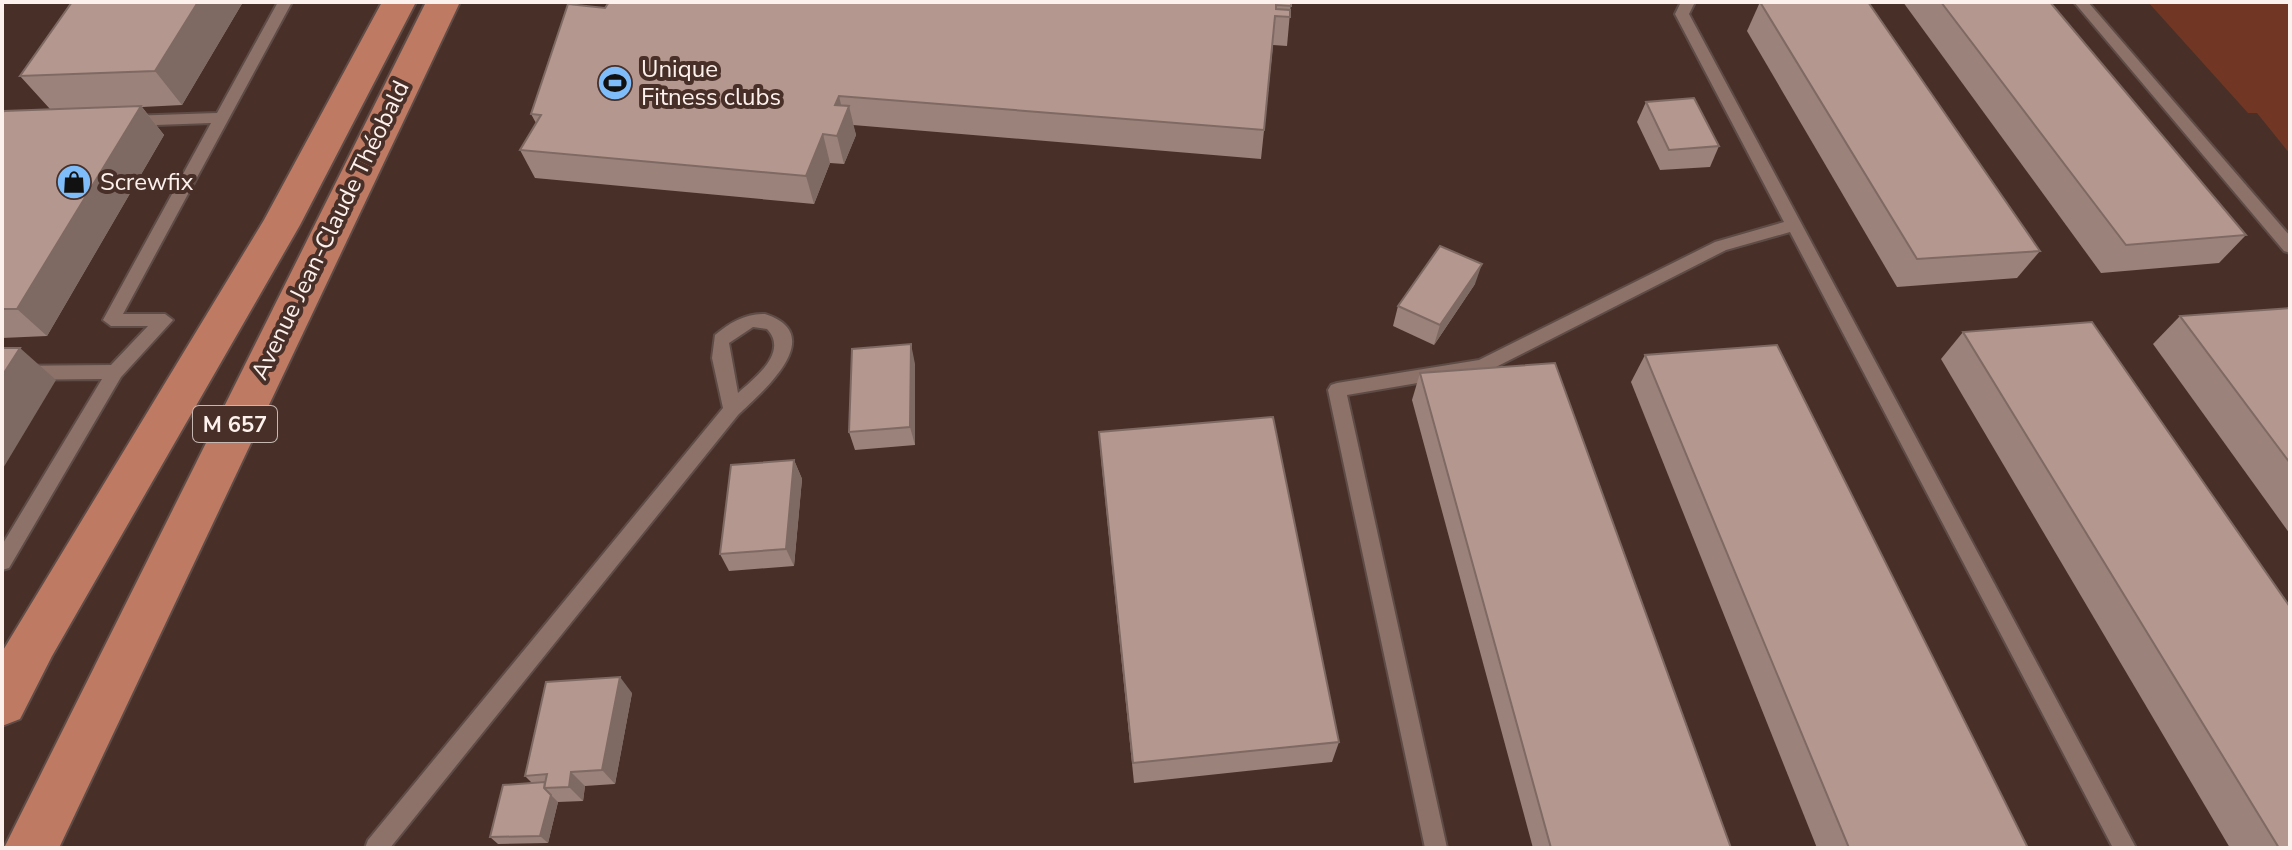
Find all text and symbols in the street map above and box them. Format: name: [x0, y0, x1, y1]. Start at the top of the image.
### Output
place label: Unique Fitness clubs: [641, 53, 781, 113]
sports icon: Unique Fitness clubs: [596, 64, 634, 102]
street label: Avenue Jean-Claude Théobald: [243, 75, 417, 385]
shop icon: Screwfix: [55, 163, 93, 201]
place label: Screwfix: [100, 166, 194, 198]
road number: M 657: [193, 406, 277, 442]

